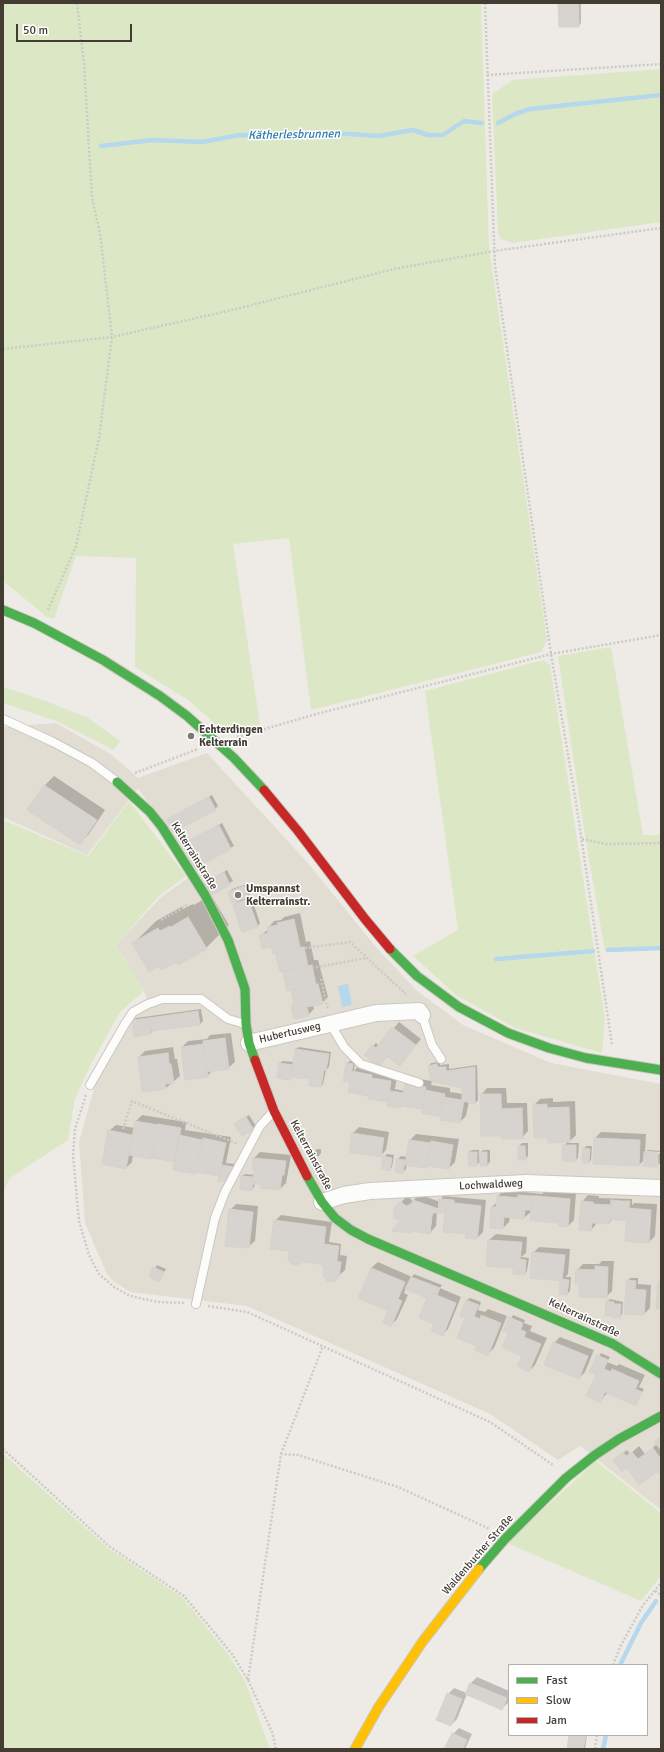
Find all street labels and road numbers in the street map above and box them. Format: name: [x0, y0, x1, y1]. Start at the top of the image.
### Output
street label: Kelterrainstraße: [168, 820, 220, 892]
street label: Hubertusweg: [258, 1020, 322, 1046]
street label: Kelterrainstraße: [287, 1118, 335, 1192]
street label: Lochwaldweg: [459, 1177, 523, 1193]
street label: Kelterrainstraße: [546, 1296, 622, 1340]
street label: Waldenbucher Straße: [440, 1512, 516, 1598]

